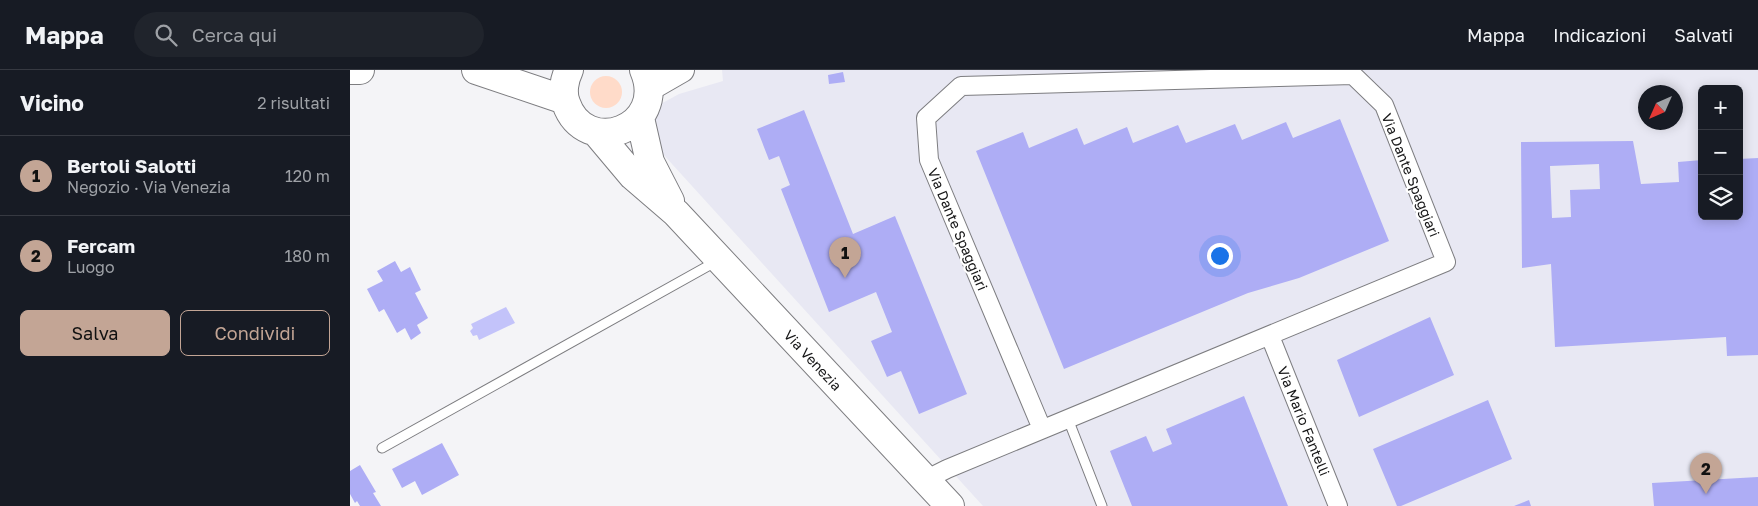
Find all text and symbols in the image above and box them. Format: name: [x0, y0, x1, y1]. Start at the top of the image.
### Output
search box: [134, 12, 484, 57]
text: Mappa: [25, 20, 104, 49]
icon: search: [152, 21, 180, 49]
text: Cerca qui: [192, 23, 277, 46]
text: Mappa: [1467, 24, 1525, 46]
text: Indicazioni: [1553, 24, 1646, 46]
text: Salvati: [1674, 24, 1733, 46]
north arrow: [1638, 85, 1683, 130]
map controls: [1698, 85, 1743, 220]
button: +: [1698, 85, 1743, 130]
text: Vicino: [20, 90, 84, 116]
text: 2 risultati: [257, 93, 330, 113]
street label: Via Dante Spaggiari: [1378, 111, 1444, 239]
button: −: [1698, 130, 1743, 175]
text: Bertoli Salotti: [67, 154, 196, 177]
street label: Via Dante Spaggiari: [924, 165, 992, 293]
text: 1: [32, 166, 40, 186]
text: 120 m: [285, 166, 330, 186]
button: layers: [1698, 175, 1743, 220]
text: Negozio · Via Venezia: [67, 177, 230, 197]
text: Fercam: [67, 234, 135, 257]
pin: 1: [829, 237, 861, 278]
your location: [1207, 243, 1233, 269]
text: 2: [31, 246, 41, 266]
text: 180 m: [284, 246, 330, 266]
text: Luogo: [67, 257, 115, 277]
button: Salva: [20, 310, 170, 356]
button: Condividi: [180, 310, 330, 356]
street label: Via Venezia: [781, 326, 845, 394]
street label: Via Mario Fantelli: [1274, 364, 1334, 478]
pin: 2: [1690, 453, 1722, 494]

